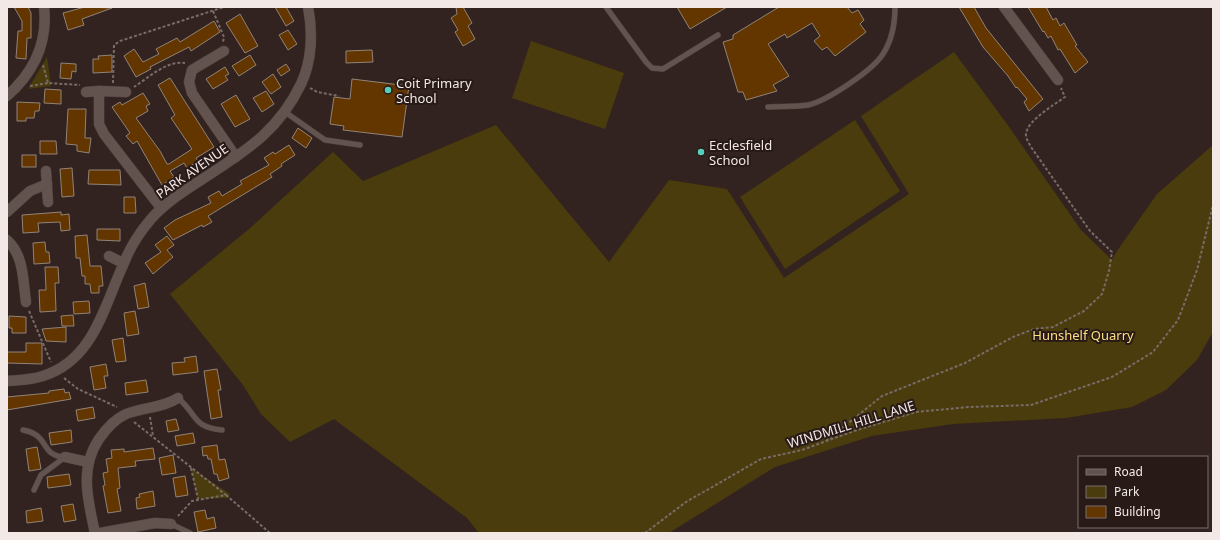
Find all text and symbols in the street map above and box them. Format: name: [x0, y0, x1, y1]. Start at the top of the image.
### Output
place label: Coit Primary School: [396, 74, 472, 107]
marker: Coit Primary School: [383, 85, 393, 95]
place label: Ecclesfield School: [709, 136, 772, 169]
street label: PARK AVENUE: [152, 139, 232, 203]
marker: Ecclesfield School: [696, 147, 706, 157]
park label: Hunshelf Quarry: [1032, 326, 1134, 344]
street label: WINDMILL HILL LANE: [785, 396, 917, 452]
legend: [1078, 456, 1208, 528]
text: Road: [1114, 463, 1143, 480]
text: Park: [1114, 483, 1140, 500]
text: Building: [1114, 503, 1161, 520]

